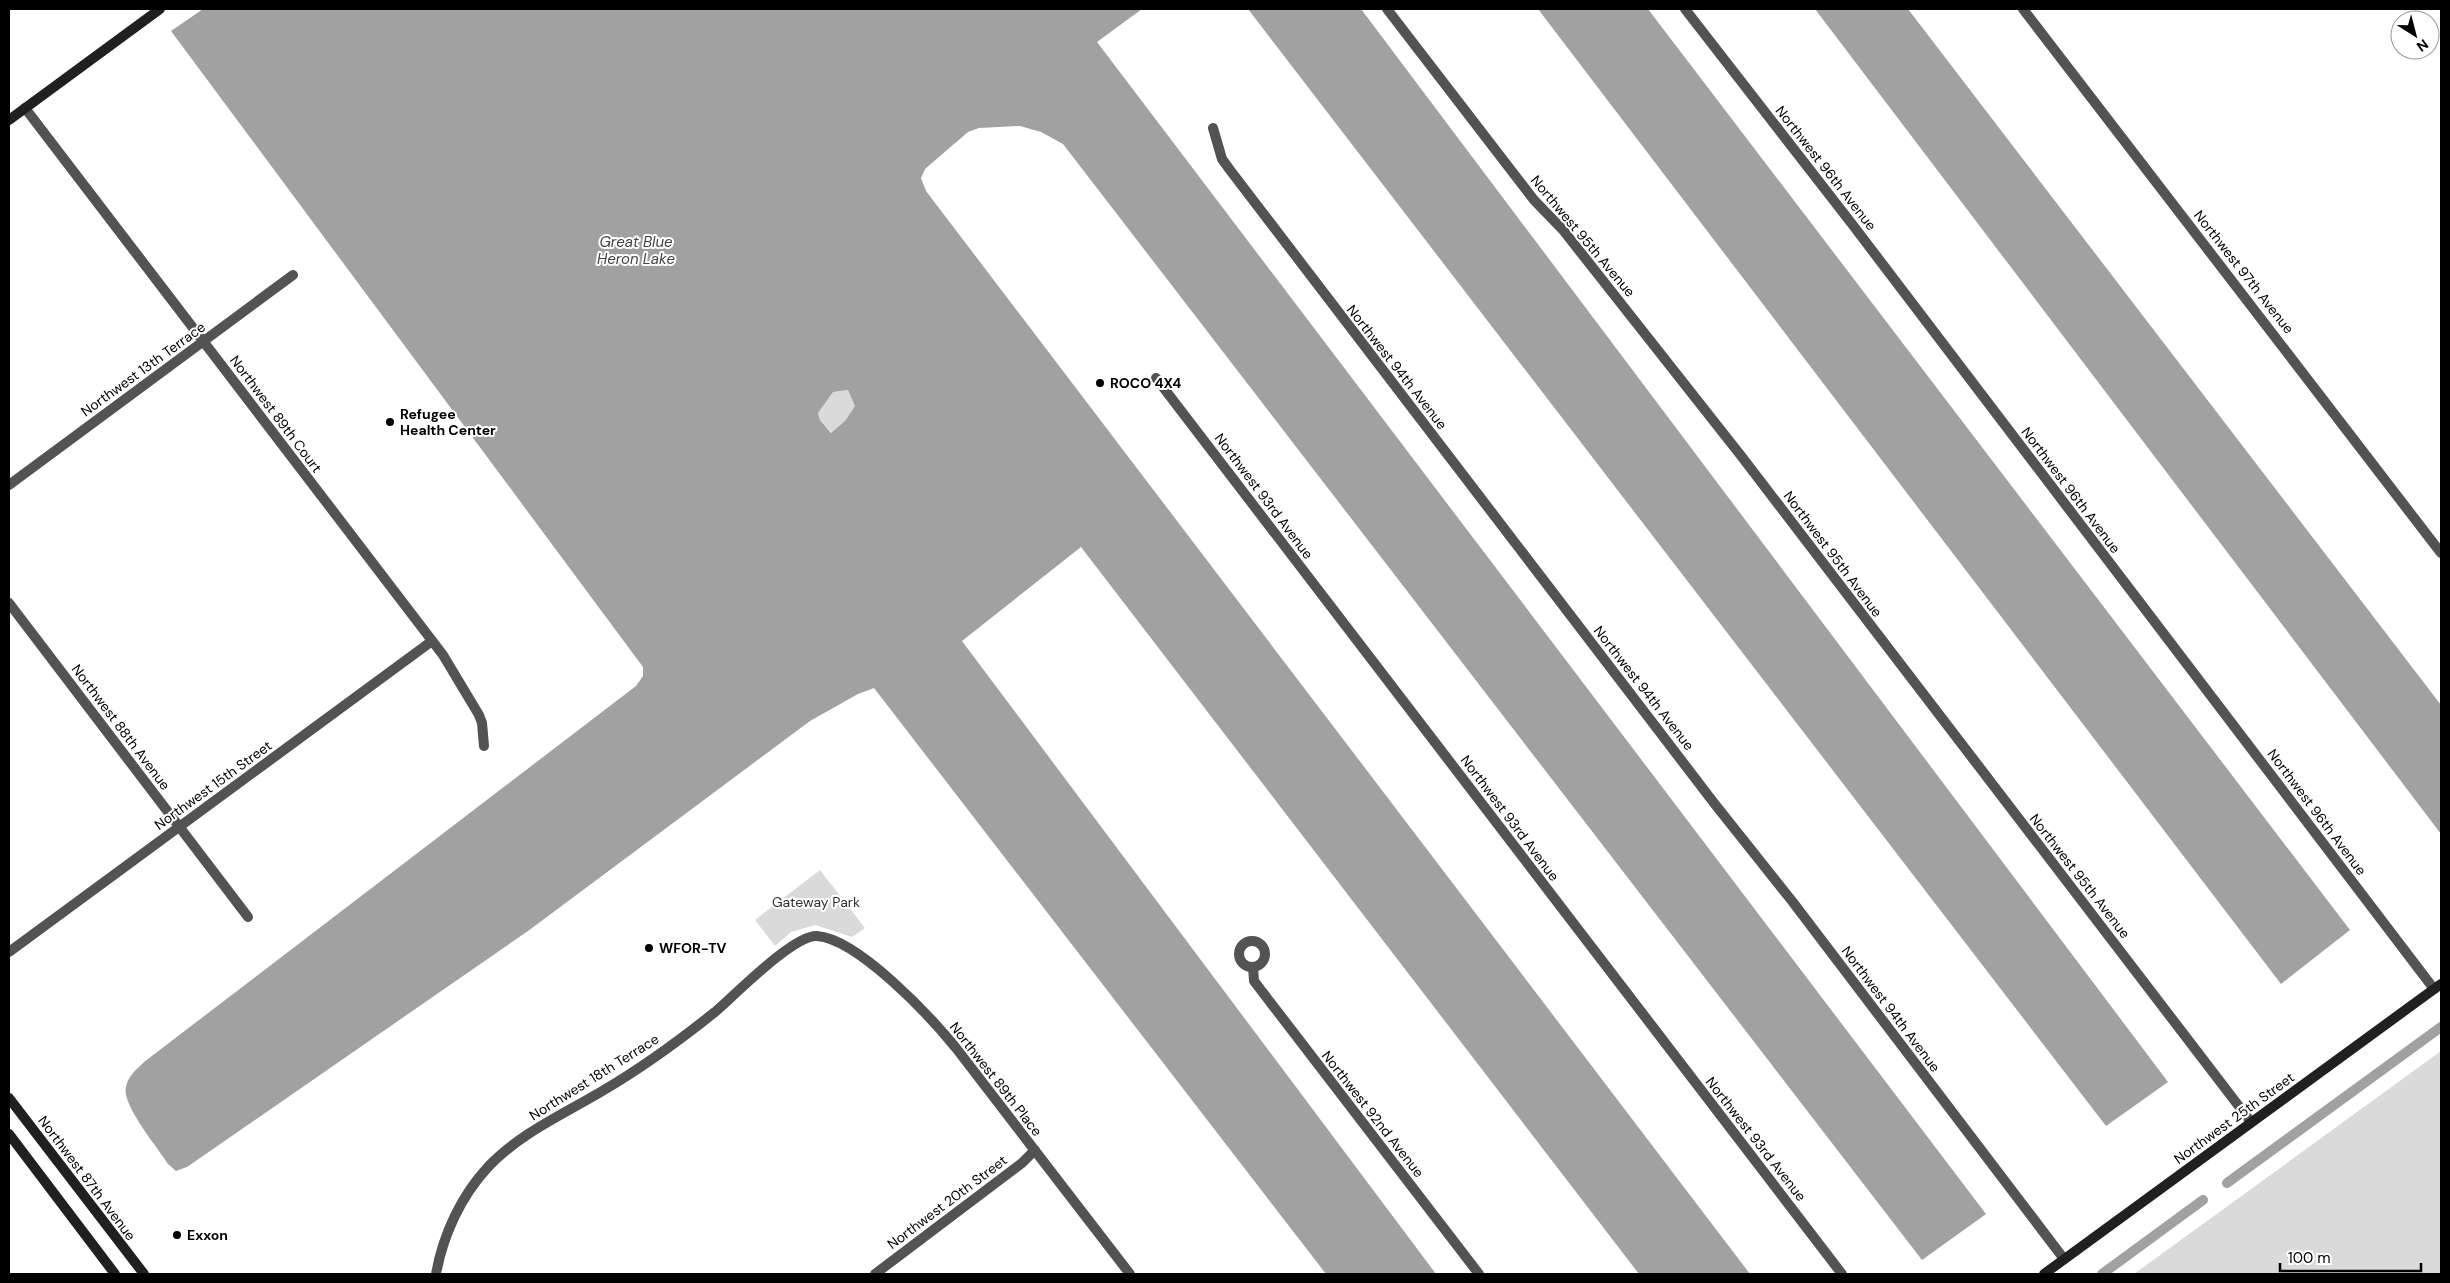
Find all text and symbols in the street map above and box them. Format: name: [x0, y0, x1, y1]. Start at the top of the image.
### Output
north arrow: [2390, 10, 2440, 60]
text: N: [2413, 35, 2432, 56]
street label: Northwest 96th Avenue: [1772, 102, 1880, 234]
street label: Northwest 95th Avenue: [1527, 172, 1639, 300]
street label: Northwest 97th Avenue: [2190, 207, 2298, 337]
water label: Great Blue Heron Lake: [597, 232, 675, 269]
street label: Northwest 94th Avenue: [1343, 301, 1451, 433]
street label: Northwest 13th Terrace: [77, 318, 209, 420]
street label: Northwest 89th Court: [226, 352, 326, 476]
place label: ROCO 4X4: [1110, 374, 1181, 392]
marker: ROCO 4X4: [1094, 377, 1106, 389]
place label: Refugee Health Center: [400, 405, 496, 439]
marker: Refugee Health Center: [384, 416, 396, 428]
street label: Northwest 96th Avenue: [2018, 423, 2124, 557]
street label: Northwest 93rd Avenue: [1211, 430, 1317, 562]
street label: Northwest 95th Avenue: [1780, 487, 1886, 621]
street label: Northwest 94th Avenue: [1590, 622, 1698, 754]
street label: Northwest 88th Avenue: [68, 661, 174, 793]
street label: Northwest 15th Street: [151, 736, 275, 834]
street label: Northwest 96th Avenue: [2264, 745, 2370, 879]
street label: Northwest 93rd Avenue: [1457, 752, 1563, 884]
street label: Northwest 95th Avenue: [2026, 810, 2134, 942]
park label: Gateway Park: [772, 893, 860, 911]
place label: WFOR-TV: [659, 939, 727, 957]
marker: WFOR-TV: [643, 942, 655, 954]
street label: Northwest 94th Avenue: [1838, 942, 1944, 1076]
street label: Northwest 89th Place: [946, 1018, 1046, 1140]
street label: Northwest 18th Terrace: [526, 1030, 662, 1124]
street label: Northwest 92nd Avenue: [1318, 1047, 1428, 1181]
street label: Northwest 25th Street: [2170, 1068, 2298, 1168]
street label: Northwest 93rd Avenue: [1702, 1073, 1810, 1205]
street label: Northwest 87th Avenue: [34, 1112, 140, 1244]
street label: Northwest 20th Street: [884, 1151, 1010, 1253]
place label: Exxon: [187, 1226, 228, 1244]
marker: Exxon: [171, 1229, 183, 1241]
scale bar: [2280, 1240, 2421, 1272]
text: 100 m: [2288, 1248, 2331, 1268]

